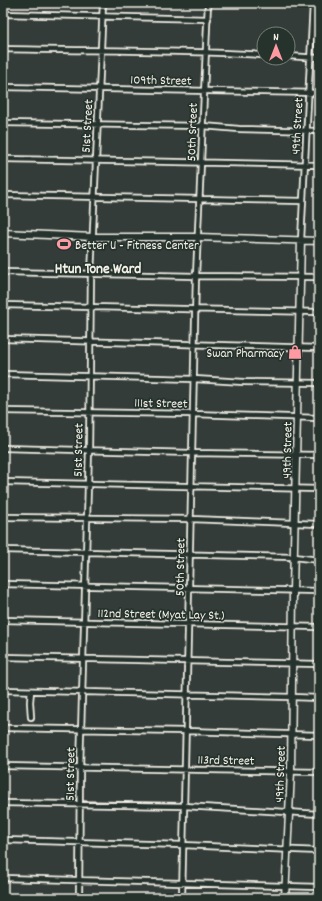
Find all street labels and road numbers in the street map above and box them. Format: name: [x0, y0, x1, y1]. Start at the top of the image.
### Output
street label: 109th Street: [130, 71, 192, 92]
street label: 49th Street: [288, 97, 309, 155]
street label: 51st Street: [78, 99, 99, 153]
street label: 50th Srteet: [183, 102, 204, 162]
street label: 111st Street: [134, 395, 188, 414]
street label: 49th Street: [279, 421, 298, 479]
street label: 51st Street: [70, 423, 89, 477]
street label: 50th Street: [171, 537, 192, 596]
street label: 112nd Street (Myat Lay St.): [97, 605, 224, 626]
street label: 49th Street: [271, 745, 292, 803]
street label: 51st Street: [62, 747, 81, 801]
street label: 113rd Street: [197, 752, 255, 771]

